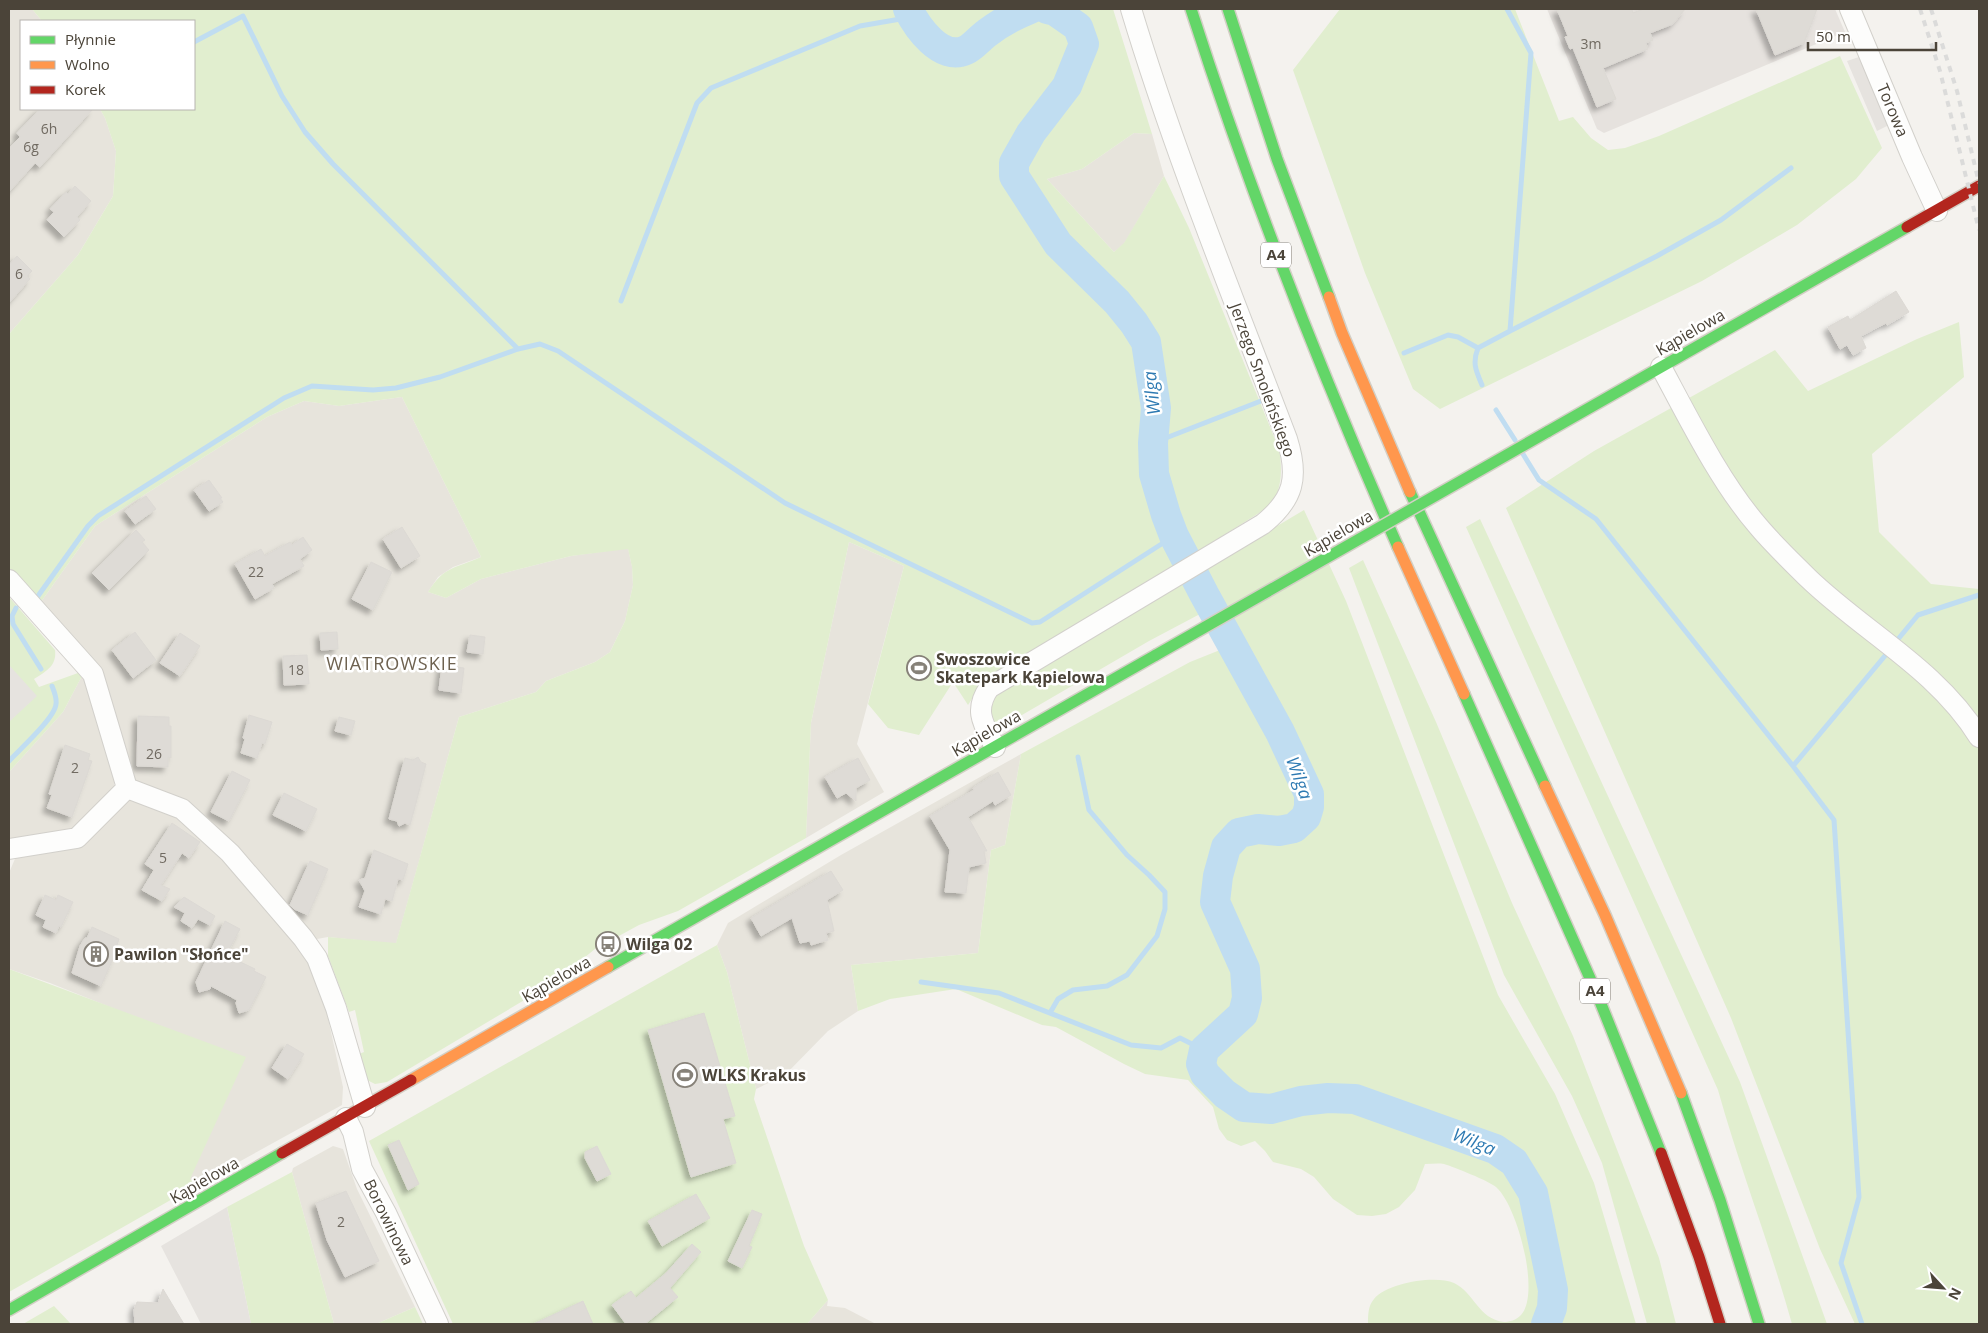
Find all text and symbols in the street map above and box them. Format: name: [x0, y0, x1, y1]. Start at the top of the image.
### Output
legend: [20, 20, 195, 110]
scale bar: [1808, 20, 1936, 52]
text: 50 m: [1816, 26, 1851, 46]
text: Płynnie: [65, 29, 116, 49]
house number: 3m: [1581, 34, 1601, 53]
text: Wolno: [65, 54, 110, 74]
text: Korek: [65, 79, 106, 99]
street label: Torowa: [1872, 80, 1914, 140]
house number: 6h: [41, 119, 57, 138]
house number: 6g: [23, 137, 39, 156]
road number: A4: [1261, 242, 1291, 268]
house number: 6: [15, 264, 23, 283]
street label: Jerzego Smoleńskiego: [1224, 298, 1301, 460]
street label: Kąpielowa: [1651, 303, 1729, 361]
water label: Wilga: [1137, 370, 1165, 416]
street label: Kąpielowa: [1299, 504, 1377, 562]
house number: 22: [248, 562, 264, 581]
place label: Swoszowice Skatepark Kąpielowa: [936, 648, 1105, 688]
district label: WIATROWSKIE: [326, 651, 458, 675]
sports icon: Swoszowice Skatepark Kąpielowa: [906, 655, 932, 681]
house number: 18: [288, 660, 304, 679]
street label: Kąpielowa: [947, 704, 1025, 762]
house number: 26: [146, 744, 162, 763]
water label: Wilga: [1281, 753, 1319, 802]
house number: 2: [71, 758, 79, 777]
house number: 5: [159, 848, 167, 867]
bus stop icon: Wilga 02: [595, 931, 621, 957]
place label: Wilga 02: [626, 933, 692, 955]
building icon: Pawilon "Słońce": [83, 941, 109, 967]
place label: Pawilon "Słońce": [114, 943, 249, 965]
street label: Kąpielowa: [517, 950, 595, 1008]
road number: A4: [1580, 978, 1610, 1004]
sports icon: WLKS Krakus: [672, 1062, 698, 1088]
place label: WLKS Krakus: [702, 1064, 806, 1086]
water label: Wilga: [1449, 1122, 1499, 1160]
street label: Kąpielowa: [165, 1151, 243, 1209]
street label: Borowinowa: [359, 1175, 419, 1269]
house number: 2: [337, 1212, 345, 1231]
north arrow: [1918, 1263, 1968, 1313]
text: N: [1944, 1285, 1966, 1303]

